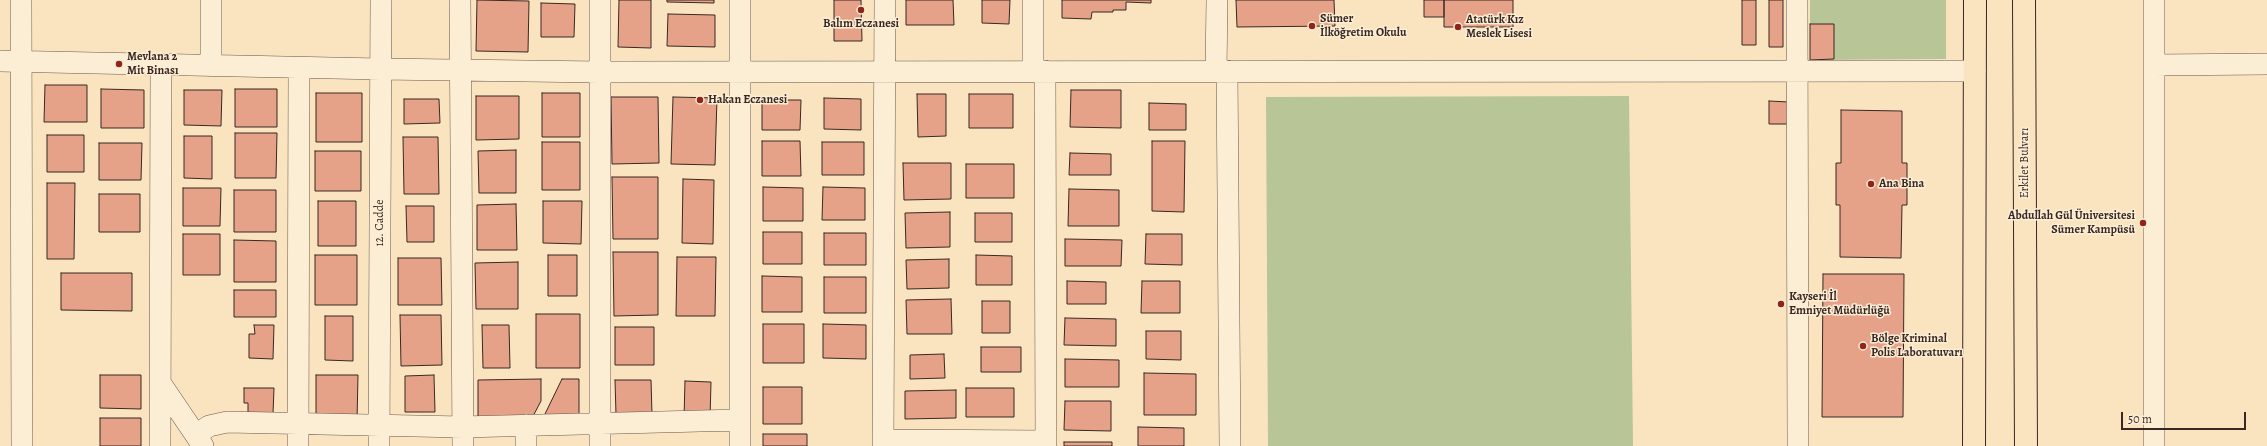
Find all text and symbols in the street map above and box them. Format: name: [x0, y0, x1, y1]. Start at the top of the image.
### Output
marker: Balım Eczanesi: [856, 5, 866, 15]
place label: Sümer İlköğretim Okulu: [1320, 12, 1406, 40]
place label: Atatürk Kız Meslek Lisesi: [1466, 13, 1532, 41]
place label: Balım Eczanesi: [823, 17, 899, 31]
marker: Sümer İlköğretim Okulu: [1307, 21, 1317, 31]
marker: Atatürk Kız Meslek Lisesi: [1453, 22, 1463, 32]
place label: Mevlana 2 Mit Binası: [127, 50, 179, 78]
marker: Mevlana 2 Mit Binası: [114, 59, 124, 69]
place label: Hakan Eczanesi: [708, 93, 787, 107]
marker: Hakan Eczanesi: [695, 95, 705, 105]
street label: Erkilet Bulvarı: [2018, 128, 2032, 198]
place label: Ana Bina: [1879, 177, 1924, 191]
marker: Ana Bina: [1866, 179, 1876, 189]
street label: 12. Cadde: [373, 199, 387, 247]
place label: Abdullah Gül Üniversitesi Sümer Kampüsü: [2008, 209, 2135, 237]
marker: Abdullah Gül Üniversitesi Sümer Kampüsü: [2138, 218, 2148, 228]
place label: Kayseri İl Emniyet Müdürlüğü: [1789, 290, 1890, 318]
marker: Kayseri İl Emniyet Müdürlüğü: [1776, 299, 1786, 309]
place label: Bölge Kriminal Polis Laboratuvarı: [1871, 332, 1963, 360]
marker: Bölge Kriminal Polis Laboratuvarı: [1858, 341, 1868, 351]
scale bar: [2123, 404, 2248, 430]
text: 50 m: [2128, 411, 2152, 427]

